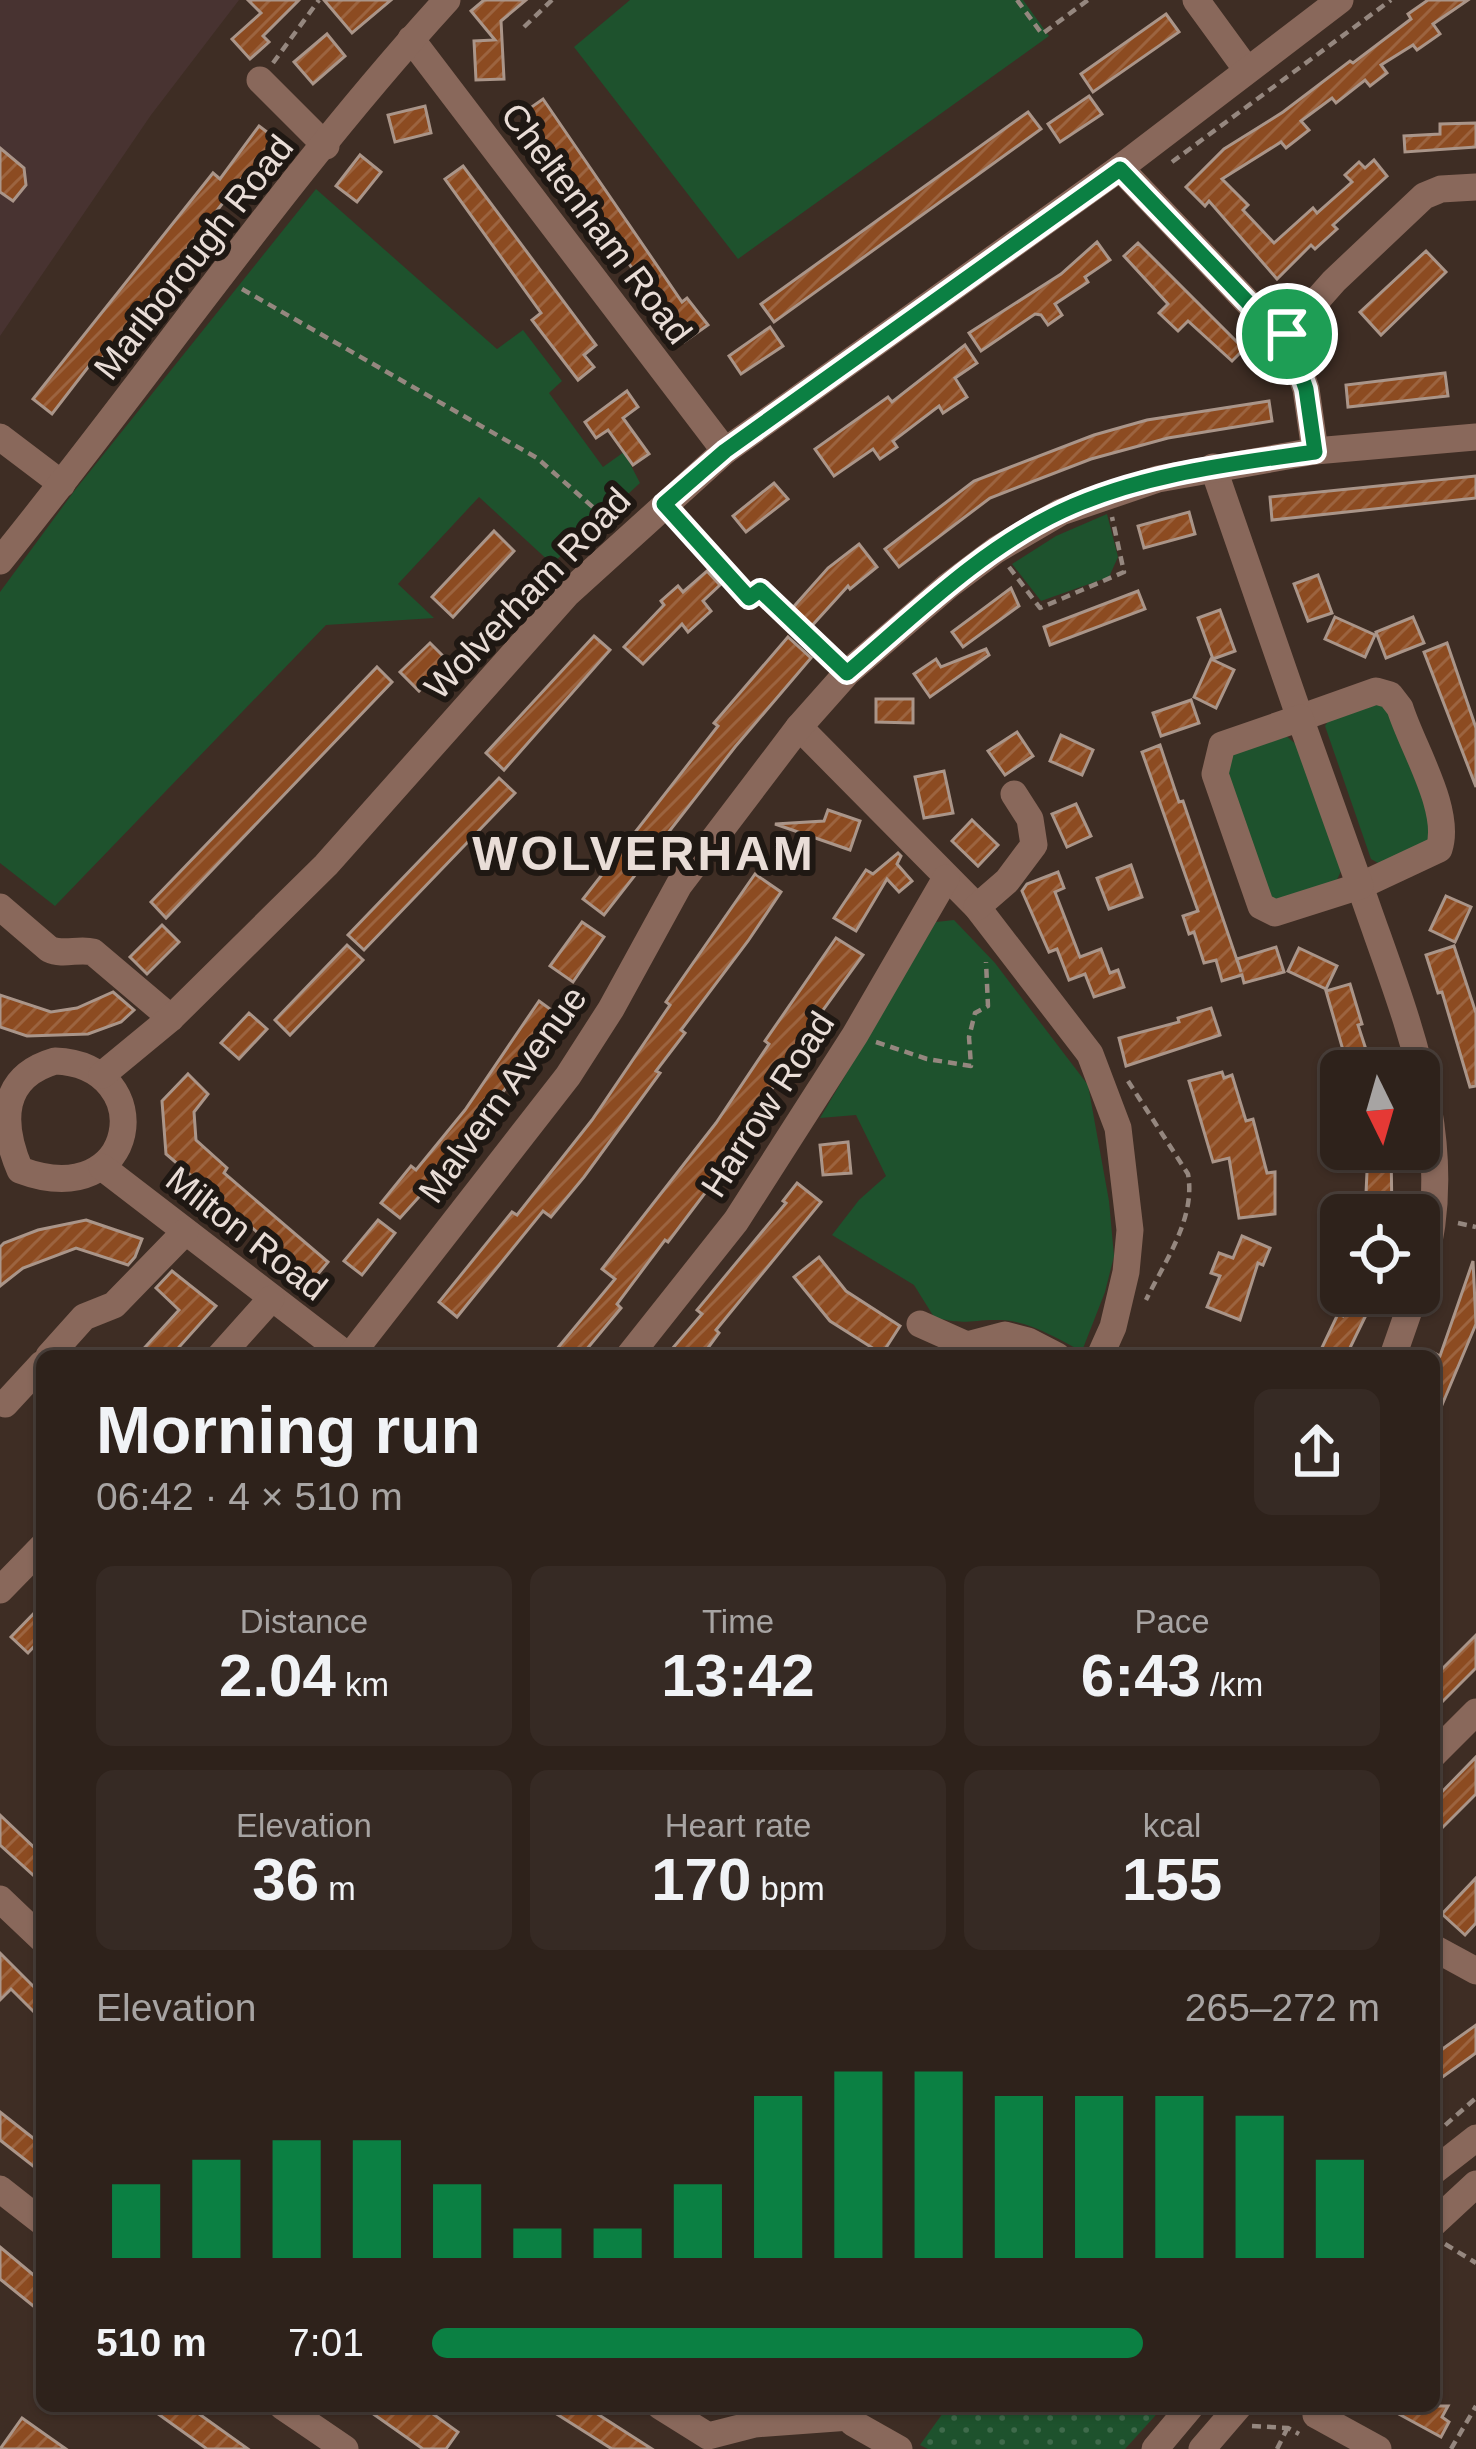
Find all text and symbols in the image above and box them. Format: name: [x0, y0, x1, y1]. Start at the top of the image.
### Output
street label: Cheltenham Road: [493, 95, 700, 352]
street label: Marlborough Road: [85, 127, 301, 387]
pin: [1236, 283, 1338, 385]
icon: arrive: [1254, 301, 1320, 367]
street label: Wolverham Road: [416, 479, 638, 707]
district label: WOLVERHAM: [472, 827, 816, 880]
street label: Malvern Avenue: [410, 978, 595, 1211]
street label: Harrow Road: [692, 1004, 842, 1204]
north arrow: [1320, 1050, 1440, 1170]
map controls: [1320, 1050, 1440, 1314]
street label: Milton Road: [158, 1158, 335, 1309]
button: locate: [1320, 1194, 1440, 1314]
button: share: [1254, 1389, 1380, 1515]
text: Morning run: [96, 1393, 481, 1467]
text: 06:42 · 4 × 510 m: [96, 1475, 403, 1518]
text: Distance: [240, 1603, 368, 1640]
text: Time: [702, 1603, 774, 1640]
text: Pace: [1134, 1603, 1210, 1640]
text: 2.04: [219, 1642, 336, 1709]
text: 13:42: [661, 1642, 815, 1709]
text: 6:43: [1081, 1642, 1201, 1709]
text: km: [336, 1666, 389, 1703]
text: /km: [1201, 1666, 1263, 1703]
text: Elevation: [236, 1807, 372, 1844]
text: Heart rate: [665, 1807, 811, 1844]
text: kcal: [1143, 1807, 1201, 1844]
text: 36: [252, 1846, 319, 1913]
text: 170: [651, 1846, 751, 1913]
text: 155: [1122, 1846, 1222, 1913]
text: m: [319, 1870, 356, 1907]
text: bpm: [751, 1870, 825, 1907]
text: Elevation: [96, 1986, 256, 2029]
text: 265–272 m: [1185, 1986, 1380, 2029]
text: 510 m: [96, 2321, 207, 2364]
text: 7:01: [288, 2321, 364, 2364]

